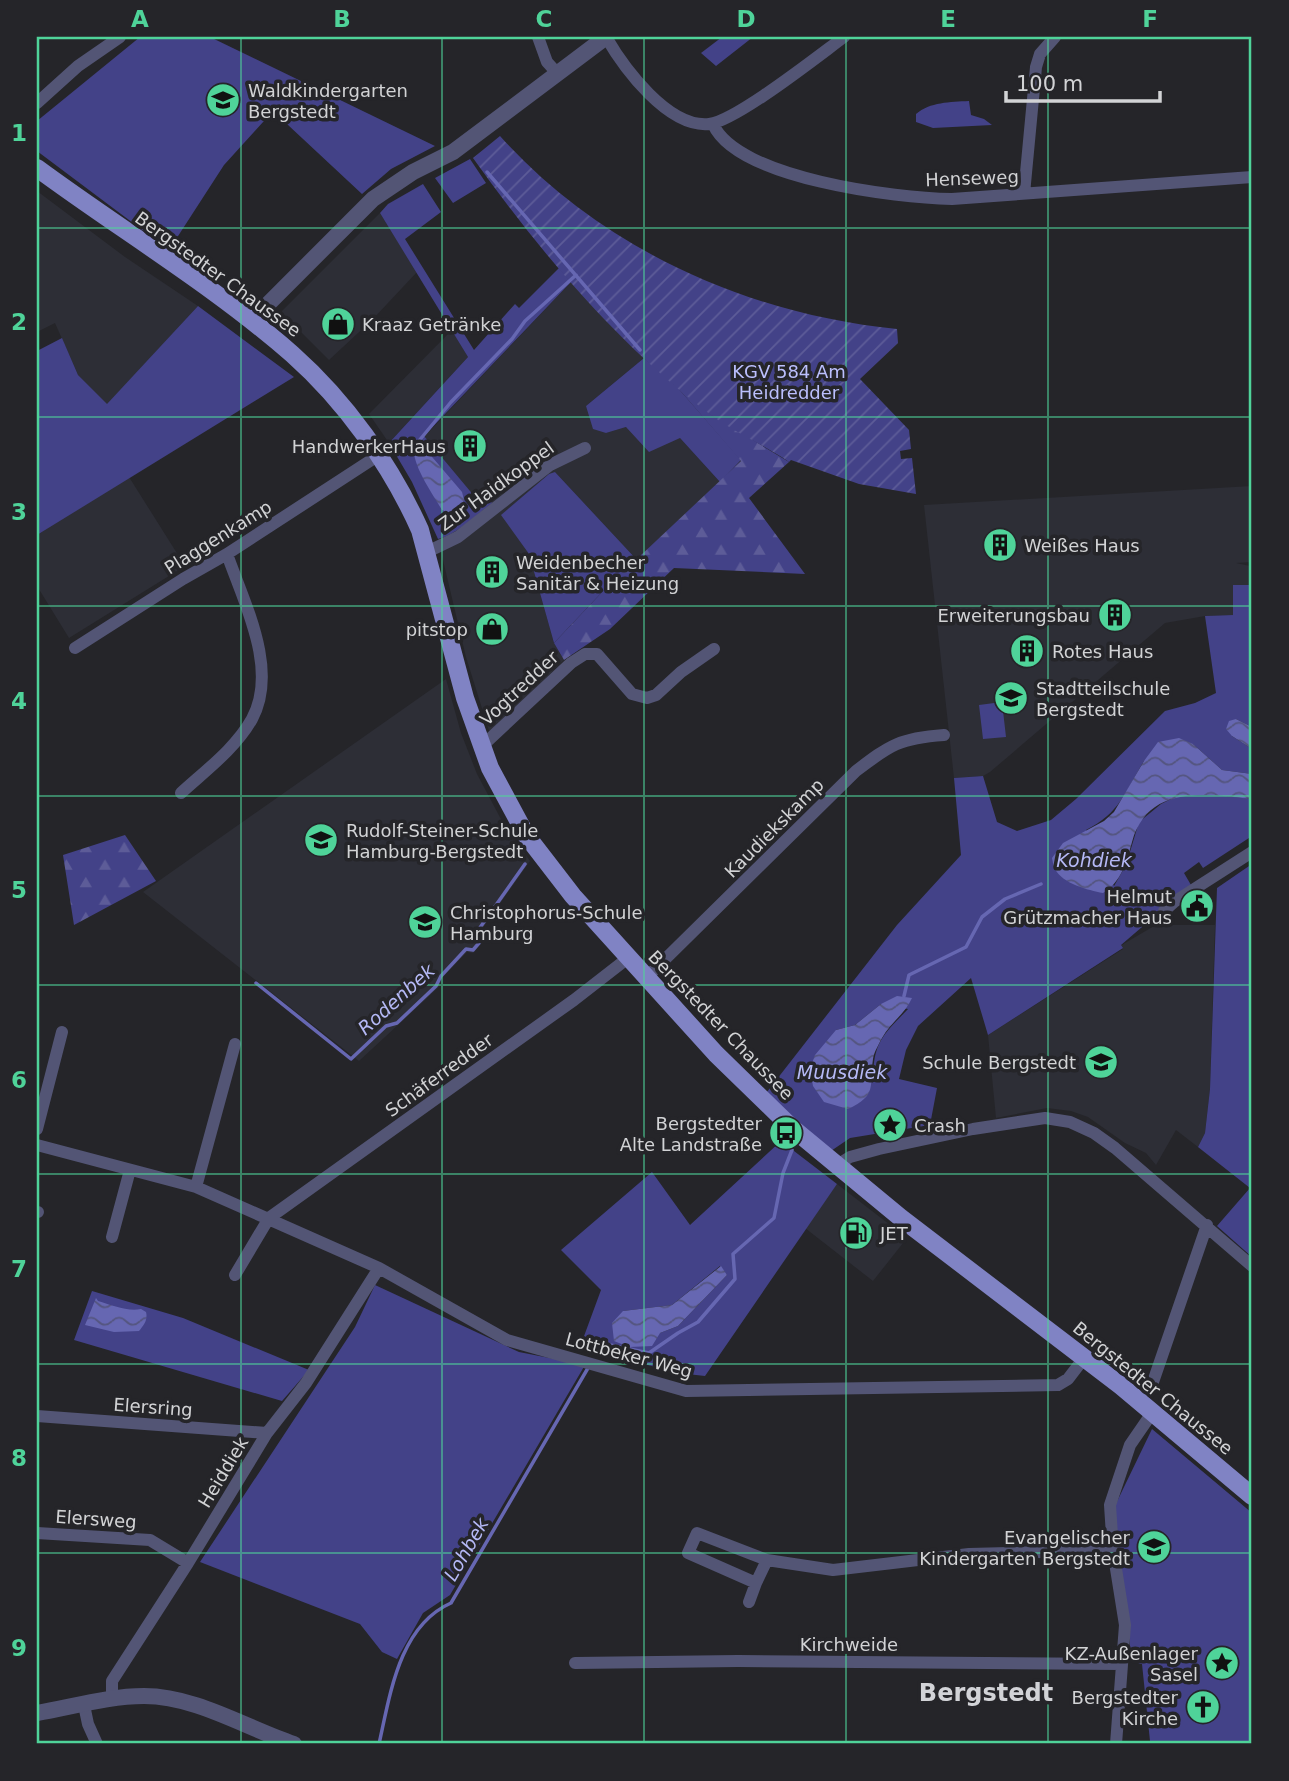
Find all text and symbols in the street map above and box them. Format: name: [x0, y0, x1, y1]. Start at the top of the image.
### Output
text: A: [131, 6, 149, 32]
text: B: [333, 6, 351, 32]
text: C: [536, 6, 552, 32]
text: D: [736, 6, 756, 32]
text: E: [940, 6, 956, 32]
text: F: [1142, 6, 1158, 32]
scale bar: [1006, 60, 1160, 104]
text: 100 m: [1016, 72, 1083, 96]
place label: Waldkindergarten Bergstedt: [248, 80, 408, 122]
school or university icon: Waldkindergarten Bergstedt: [204, 81, 242, 119]
text: 1: [11, 120, 27, 146]
street label: Henseweg: [925, 166, 1019, 190]
street label: Bergstedter Chaussee: [131, 207, 305, 341]
shop icon: Kraaz Getränke: [319, 305, 357, 343]
text: 2: [11, 309, 27, 335]
place label: Kraaz Getränke: [362, 314, 501, 335]
park label: KGV 584 Am Heidredder: [732, 361, 846, 403]
building icon: HandwerkerHaus: [451, 427, 489, 465]
place label: HandwerkerHaus: [292, 436, 446, 457]
street label: Zur Haidkoppel: [434, 437, 558, 535]
street label: Plaggenkamp: [161, 496, 275, 578]
text: 3: [11, 499, 27, 525]
building icon: Weißes Haus: [981, 526, 1019, 564]
place label: Weißes Haus: [1024, 535, 1140, 556]
place label: Weidenbecher Sanitär & Heizung: [516, 552, 679, 594]
building icon: Weidenbecher Sanitär & Heizung: [473, 553, 511, 591]
building icon: Erweiterungsbau: [1096, 596, 1134, 634]
place label: Erweiterungsbau: [937, 605, 1090, 626]
shop icon: pitstop: [473, 610, 511, 648]
place label: pitstop: [406, 619, 468, 640]
building icon: Rotes Haus: [1008, 632, 1046, 670]
place label: Rotes Haus: [1052, 641, 1153, 662]
street label: Vogtredder: [475, 646, 563, 730]
place label: Stadtteilschule Bergstedt: [1036, 678, 1170, 720]
school or university icon: Stadtteilschule Bergstedt: [992, 679, 1030, 717]
text: 4: [11, 688, 27, 714]
street label: Kaudiekskamp: [720, 774, 828, 882]
place label: Rudolf-Steiner-Schule Hamburg-Bergstedt: [346, 820, 538, 862]
school or university icon: Rudolf-Steiner-Schule Hamburg-Bergstedt: [302, 821, 340, 859]
water label: Kohdiek: [1056, 849, 1133, 871]
text: 5: [11, 877, 27, 903]
place label: Helmut Grützmacher Haus: [1003, 886, 1172, 928]
public building icon: Helmut Grützmacher Haus: [1178, 887, 1216, 925]
place label: Christophorus-Schule Hamburg: [450, 902, 643, 944]
school or university icon: Christophorus-Schule Hamburg: [406, 903, 444, 941]
street label: Bergstedter Chaussee: [644, 946, 798, 1104]
water label: Rodenbek: [353, 958, 440, 1039]
street label: Schäferredder: [381, 1029, 497, 1121]
school or university icon: Schule Bergstedt: [1082, 1043, 1120, 1081]
place label: Schule Bergstedt: [922, 1052, 1076, 1073]
water label: Muusdiek: [797, 1061, 888, 1083]
text: 6: [11, 1067, 27, 1093]
place icon: Crash: [871, 1106, 909, 1144]
place label: Bergstedter Alte Landstraße: [620, 1113, 763, 1155]
bus stop icon: Bergstedter Alte Landstraße: [767, 1114, 805, 1152]
place label: Crash: [914, 1115, 966, 1136]
fuel station icon: JET: [837, 1214, 875, 1252]
place label: JET: [879, 1223, 909, 1244]
text: 7: [11, 1256, 27, 1282]
street label: Bergstedter Chaussee: [1069, 1317, 1237, 1459]
street label: Lottbeker Weg: [563, 1328, 695, 1382]
street label: Elersring: [113, 1394, 193, 1420]
street label: Heiddiek: [194, 1432, 253, 1511]
text: 8: [11, 1445, 27, 1471]
street label: Elersweg: [55, 1506, 137, 1532]
water label: Lohbek: [439, 1513, 493, 1584]
place label: Evangelischer Kindergarten Bergstedt: [919, 1527, 1131, 1569]
school or university icon: Evangelischer Kindergarten Bergstedt: [1135, 1528, 1173, 1566]
street label: Kirchweide: [800, 1634, 898, 1655]
text: 9: [11, 1635, 27, 1661]
place label: KZ-Außenlager Sasel: [1065, 1643, 1199, 1685]
place icon: KZ-Außenlager Sasel: [1203, 1644, 1241, 1682]
district label: Bergstedt: [919, 1679, 1053, 1707]
place label: Bergstedter Kirche: [1072, 1687, 1179, 1729]
church icon: Bergstedter Kirche: [1184, 1688, 1222, 1726]

